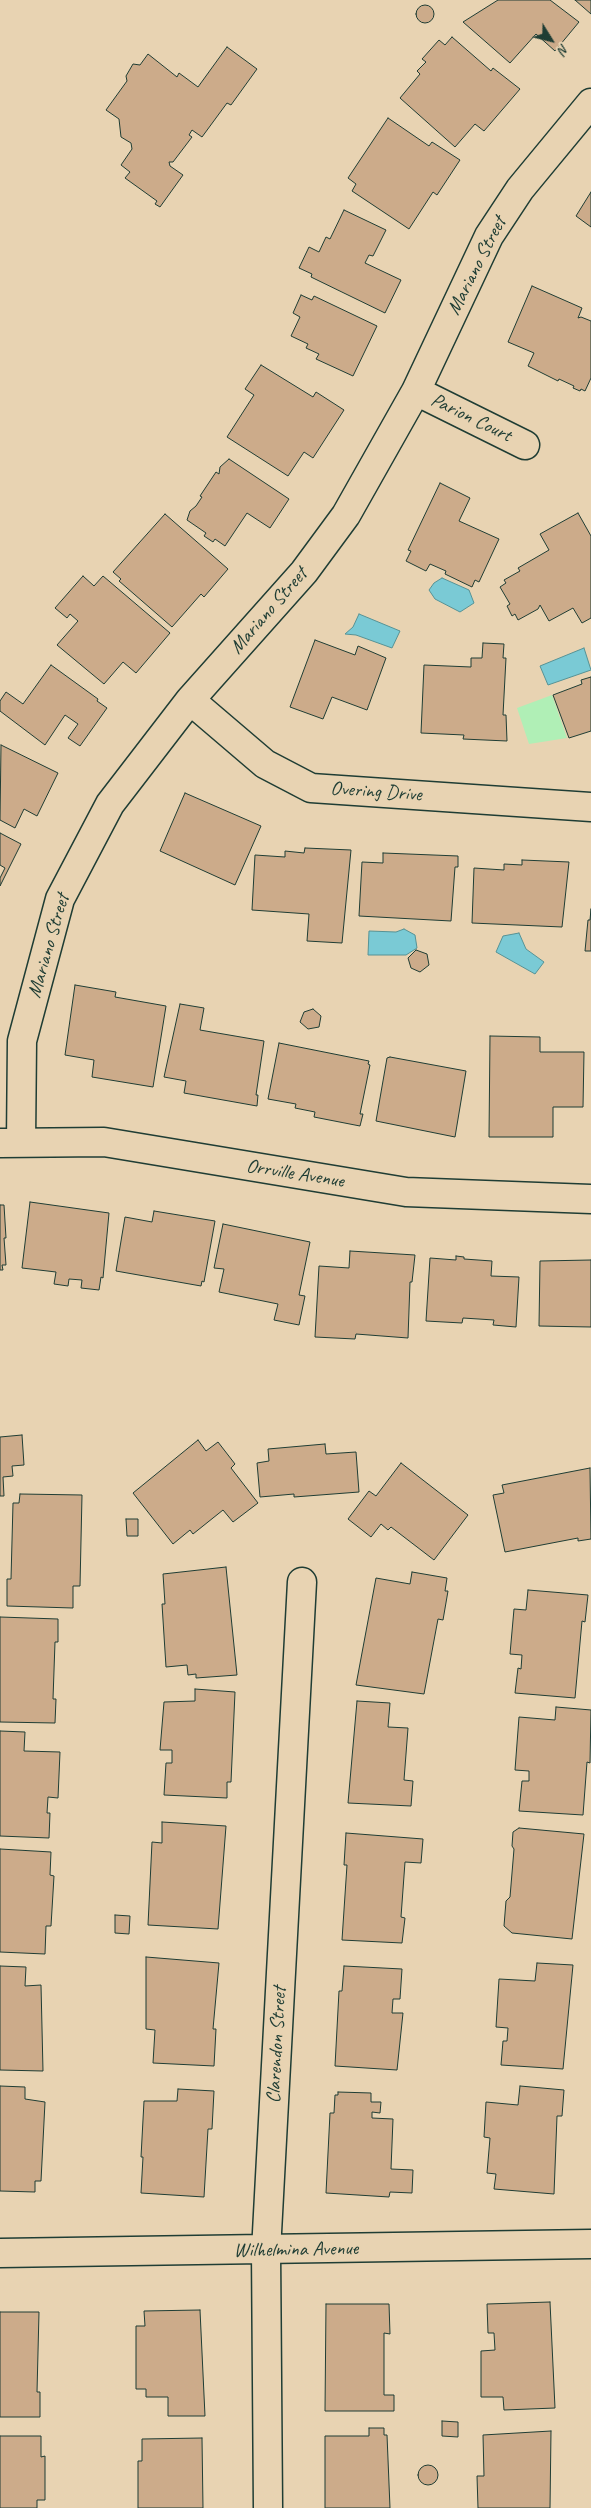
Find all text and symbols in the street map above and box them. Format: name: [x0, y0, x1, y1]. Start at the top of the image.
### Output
north arrow: [526, 15, 576, 65]
text: N: [554, 41, 573, 58]
street label: Mariano Street: [442, 213, 512, 319]
street label: Parion Court: [427, 388, 515, 448]
street label: Mariano Street: [225, 563, 313, 659]
street label: Overing Drive: [330, 777, 422, 807]
street label: Mariano Street: [23, 891, 75, 1001]
street label: Orrville Avenue: [244, 1154, 346, 1194]
street label: Clarendon Street: [262, 1986, 292, 2104]
street label: Wilhelmina Avenue: [234, 2237, 358, 2263]

